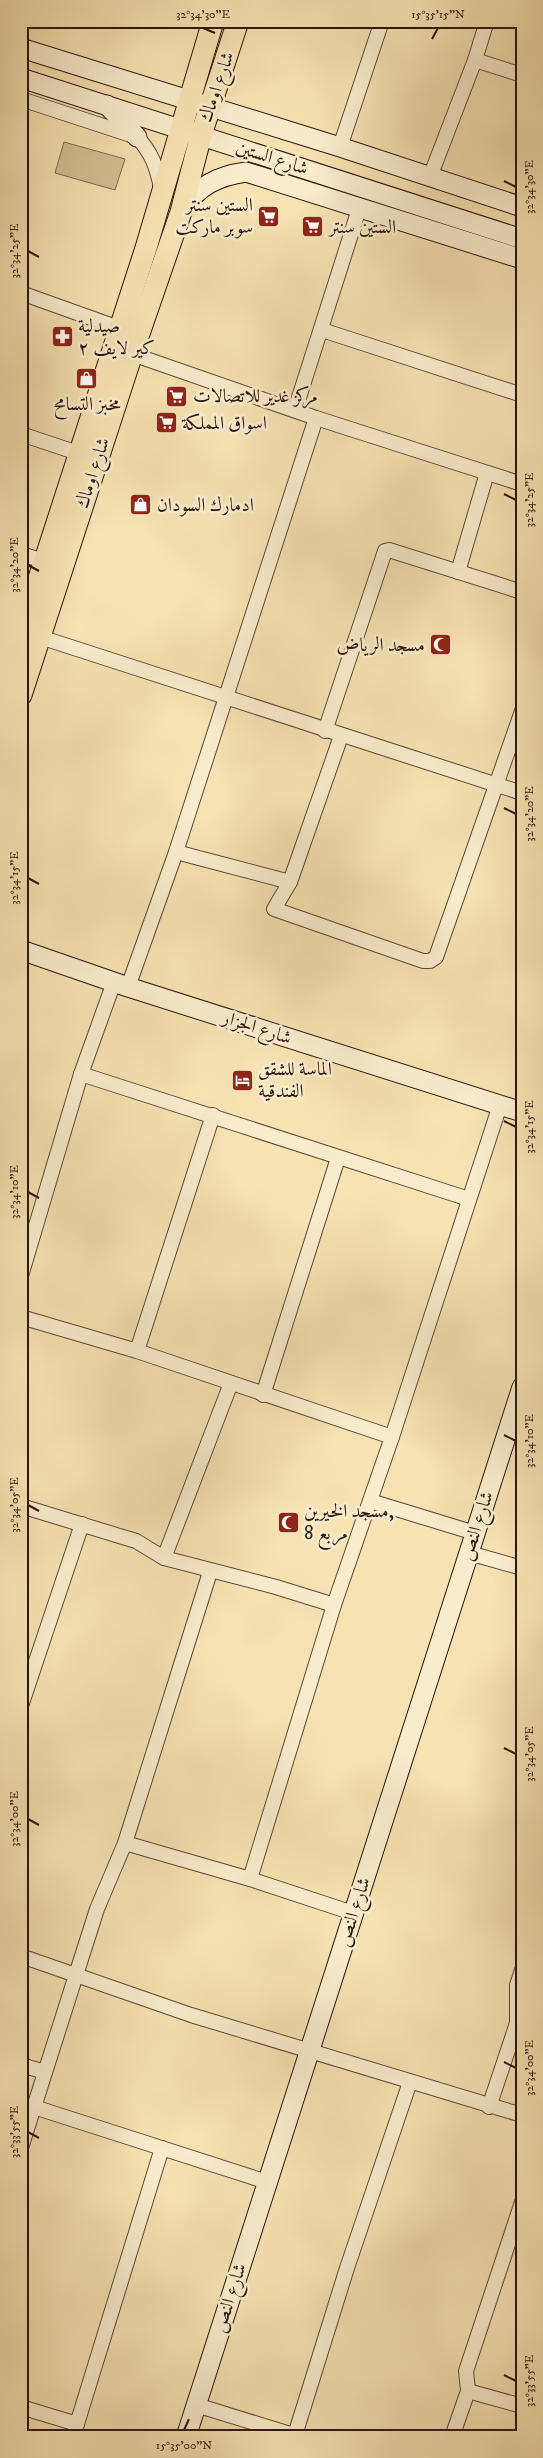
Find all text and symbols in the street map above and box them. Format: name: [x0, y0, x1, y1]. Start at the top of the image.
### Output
text: 32°34'30"E: [176, 7, 231, 22]
text: 15°35'15"N: [411, 7, 465, 22]
street label: شارع اوماك: [194, 49, 243, 126]
street label: شارع الستين: [232, 136, 311, 183]
text: 32°34'30"E: [522, 159, 537, 214]
place label: الستين سنتر سوبر ماركت: [175, 194, 253, 239]
supermarket icon: الستين سنتر سوبر ماركت: [257, 204, 281, 228]
supermarket icon: الستين سنتر: [301, 215, 325, 239]
place label: الستين سنتر: [327, 216, 396, 239]
text: 32°34'25"E: [7, 223, 22, 278]
place label: صيدلية كير لايف ٢: [78, 315, 155, 360]
pharmacy icon: صيدلية كير لايف ٢: [50, 325, 74, 349]
shop icon: مخبز التسامح: [75, 366, 99, 390]
supermarket icon: مركز غدير للاتصالات: [165, 384, 189, 408]
place label: مركز غدير للاتصالات: [193, 385, 318, 409]
place label: مخبز التسامح: [53, 393, 121, 420]
supermarket icon: اسواق المملكة: [154, 411, 178, 435]
place label: اسواق المملكة: [181, 412, 267, 435]
street label: شارع اوماك: [71, 435, 118, 512]
text: 32°34'25"E: [522, 472, 537, 527]
shop icon: ادمارك السودان: [129, 493, 153, 517]
place label: ادمارك السودان: [157, 494, 254, 517]
text: 32°34'20"E: [7, 537, 22, 593]
mosque icon: مسجد الرياض: [429, 633, 453, 657]
place label: مسجد الرياض: [337, 634, 425, 657]
text: 32°34'20"E: [522, 786, 537, 842]
text: 32°34'15"E: [7, 851, 22, 905]
street label: شارع الجزار: [217, 1005, 295, 1053]
place label: الماسة للشقق الفندقية: [258, 1058, 332, 1103]
hotel icon: الماسة للشقق الفندقية: [230, 1068, 254, 1092]
text: 32°34'15"E: [522, 1100, 537, 1154]
text: 32°34'10"E: [7, 1165, 22, 1219]
text: 32°34'10"E: [522, 1414, 537, 1468]
text: 32°34'05"E: [7, 1477, 22, 1533]
street label: شارع النص: [455, 1488, 502, 1565]
place label: مسجد الخيرين, مربع 8: [304, 1500, 394, 1550]
mosque icon: مسجد الخيرين, مربع 8: [276, 1510, 300, 1534]
text: 32°34'05"E: [522, 1726, 537, 1782]
text: 32°34'00"E: [7, 1790, 22, 1847]
street label: شارع النص: [332, 1874, 379, 1951]
text: 32°34'00"E: [522, 2039, 537, 2096]
text: 32°33'55"E: [7, 2105, 22, 2158]
street label: شارع النص: [208, 2260, 255, 2337]
text: 32°33'55"E: [522, 2354, 537, 2407]
text: 15°35'00"N: [156, 2438, 212, 2453]

